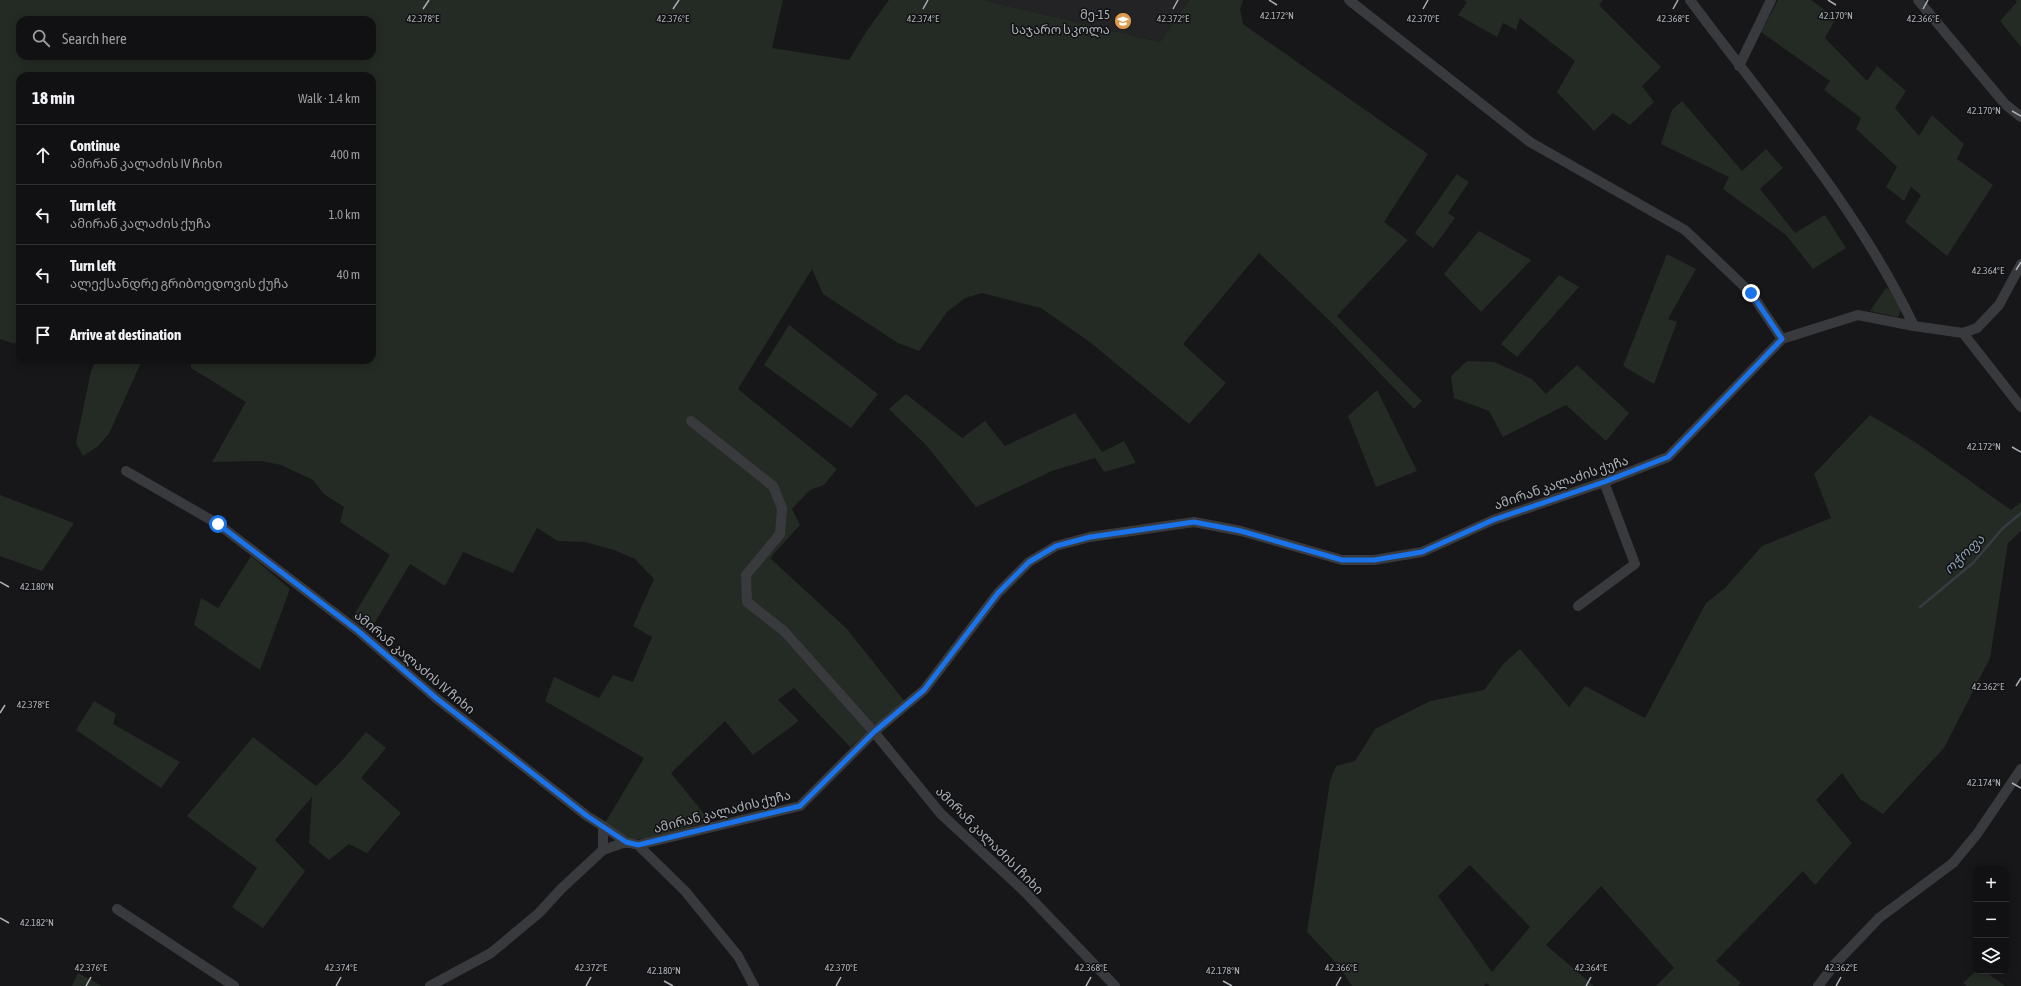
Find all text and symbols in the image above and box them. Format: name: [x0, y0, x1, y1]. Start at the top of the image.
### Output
place label: მე-15 საჯარო სკოლა: [1011, 7, 1110, 38]
text: 42.172°N: [1260, 10, 1294, 21]
text: 42.170°N: [1819, 10, 1853, 21]
school or university icon: მე-15 საჯარო სკოლა: [1113, 11, 1133, 31]
text: 42.378°E: [407, 13, 440, 24]
text: 42.376°E: [657, 13, 690, 24]
text: 42.374°E: [907, 13, 940, 24]
text: 42.372°E: [1157, 13, 1190, 24]
text: 42.370°E: [1407, 13, 1440, 24]
text: 42.368°E: [1657, 13, 1690, 24]
text: 42.366°E: [1907, 13, 1940, 24]
search box: [16, 16, 376, 60]
icon: search: [30, 27, 52, 49]
text: Search here: [62, 30, 127, 47]
text: 18 min: [32, 88, 75, 108]
text: Walk · 1.4 km: [298, 91, 360, 106]
text: 42.170°N: [1967, 105, 2001, 116]
text: Continue: [70, 137, 120, 154]
icon: ahead: [32, 144, 54, 166]
text: 400 m: [331, 147, 360, 162]
text: ამირან კალაძის IV ჩიხი: [70, 156, 222, 171]
text: Turn left: [70, 197, 116, 214]
icon: left: [32, 204, 54, 226]
text: 1.0 km: [329, 207, 360, 222]
text: ამირან კალაძის ქუჩა: [70, 216, 211, 231]
text: Turn left: [70, 257, 116, 274]
icon: left: [32, 264, 54, 286]
text: 42.364°E: [1972, 265, 2005, 276]
text: 40 m: [337, 267, 360, 282]
text: ალექსანდრე გრიბოედოვის ქუჩა: [70, 276, 288, 291]
route end: [1742, 284, 1760, 302]
icon: arrive: [32, 324, 54, 346]
text: Arrive at destination: [70, 326, 181, 343]
text: 42.172°N: [1967, 441, 2001, 452]
street label: ამირან კალაძის ქუჩა: [1492, 452, 1631, 513]
route start: [209, 515, 227, 533]
water label: ოჭოფა: [1941, 531, 1988, 578]
text: 42.180°N: [20, 581, 54, 592]
street label: ამირან კალაძის IV ჩიხი: [351, 608, 478, 718]
text: 42.362°E: [1972, 681, 2005, 692]
text: 42.378°E: [17, 699, 50, 710]
text: 42.174°N: [1967, 777, 2001, 788]
street label: ამირან კალაძის I ჩიხი: [932, 783, 1047, 898]
street label: ამირან კალაძის ქუჩა: [652, 787, 792, 837]
map controls: [1973, 866, 2009, 974]
button: +: [1973, 866, 2009, 902]
button: −: [1973, 902, 2009, 938]
text: 42.182°N: [20, 917, 54, 928]
button: layers: [1973, 938, 2009, 974]
text: 42.376°E: [75, 962, 108, 973]
text: 42.374°E: [325, 962, 358, 973]
text: 42.372°E: [575, 962, 608, 973]
text: 42.370°E: [825, 962, 858, 973]
text: 42.368°E: [1075, 962, 1108, 973]
text: 42.366°E: [1325, 962, 1358, 973]
text: 42.364°E: [1575, 962, 1608, 973]
text: 42.362°E: [1825, 962, 1858, 973]
text: 42.180°N: [647, 965, 681, 976]
text: 42.178°N: [1206, 965, 1240, 976]

